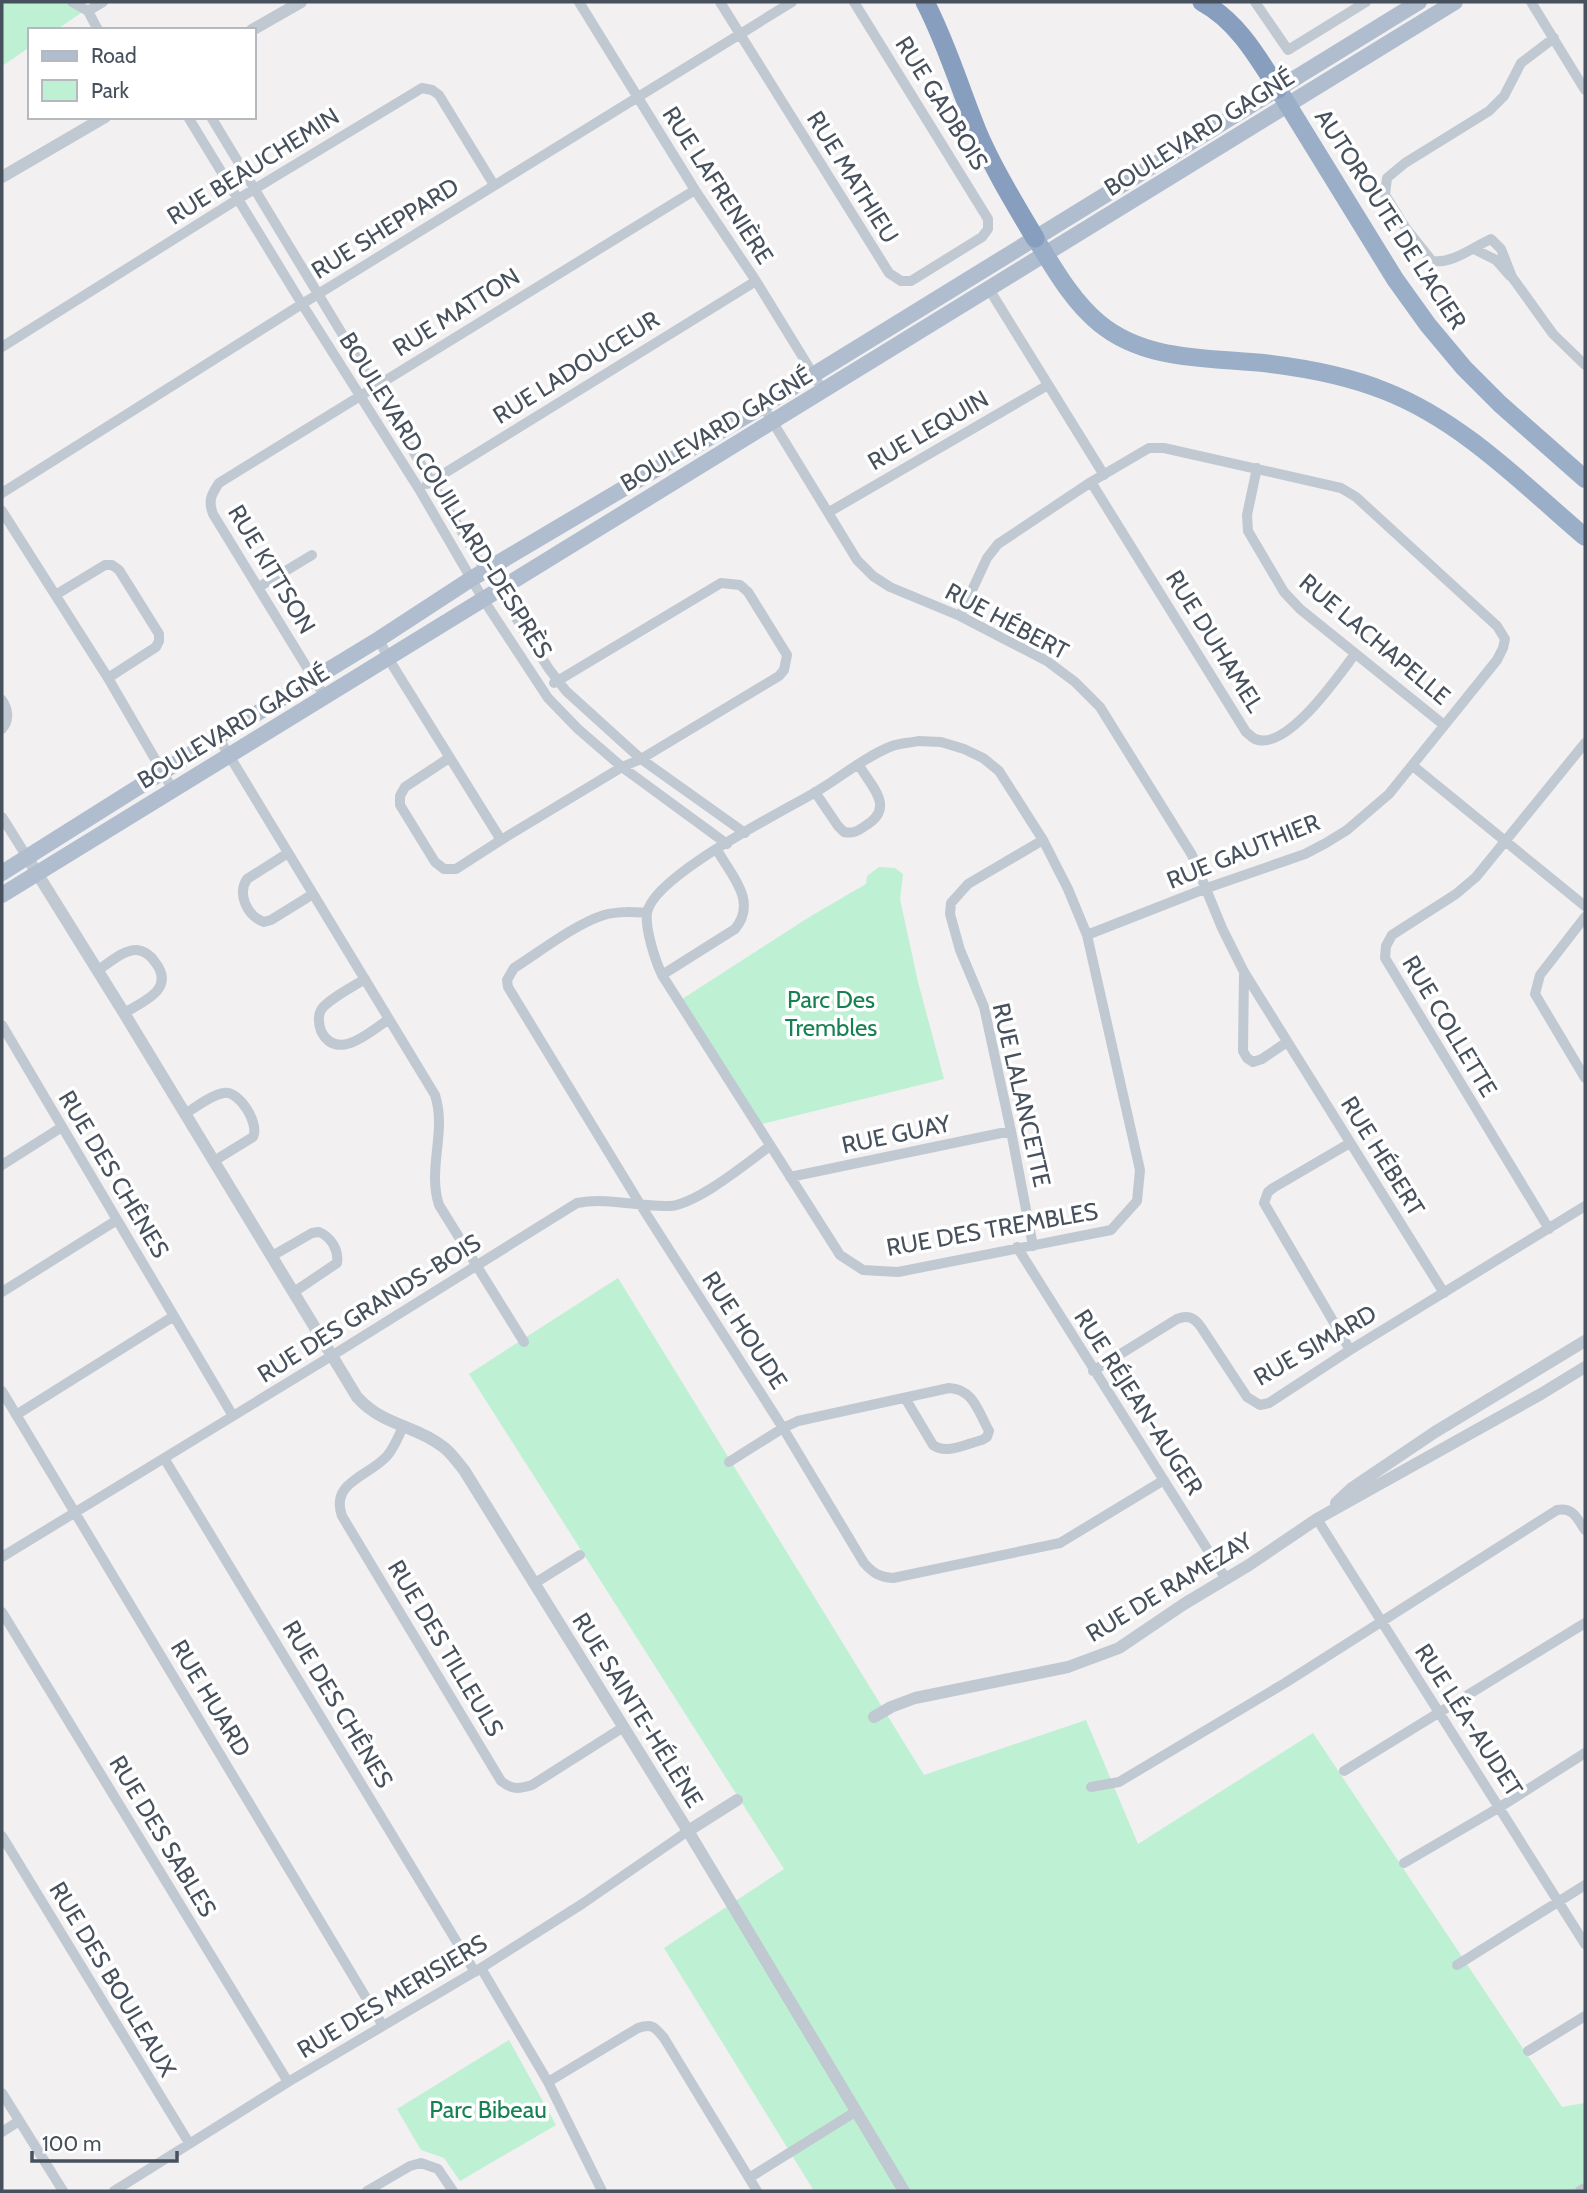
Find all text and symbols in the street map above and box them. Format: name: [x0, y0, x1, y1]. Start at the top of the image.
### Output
legend: [28, 28, 256, 119]
street label: RUE GADBOIS: [889, 31, 995, 175]
text: Road: [91, 43, 137, 68]
street label: BOULEVARD GAGNÉ: [1099, 62, 1299, 202]
text: Park: [91, 78, 129, 103]
street label: RUE BEAUCHEMIN: [162, 101, 344, 231]
street label: RUE LAFRENIÈRE: [656, 101, 780, 269]
street label: AUTOROUTE DE L'ACIER: [1309, 104, 1473, 335]
street label: RUE MATHIEU: [801, 106, 905, 248]
street label: RUE SHEPPARD: [306, 171, 464, 285]
street label: RUE MATTON: [387, 262, 525, 362]
street label: RUE LADOUCEUR: [487, 304, 665, 430]
street label: BOULEVARD COUILLARD-DESPRÈS: [333, 327, 559, 663]
street label: BOULEVARD GAGNÉ: [615, 360, 817, 498]
street label: RUE LEQUIN: [863, 384, 993, 476]
street label: RUE KITTSON: [222, 499, 322, 639]
street label: RUE DUHAMEL: [1160, 565, 1270, 717]
street label: RUE LACHAPELLE: [1294, 567, 1456, 711]
street label: RUE HÉBERT: [940, 576, 1074, 666]
street label: BOULEVARD GAGNÉ: [132, 657, 334, 795]
street label: RUE GAUTHIER: [1162, 807, 1324, 895]
street label: RUE COLLETTE: [1396, 950, 1504, 1102]
park label: Parc Des Trembles: [785, 985, 877, 1042]
street label: RUE LALANCETTE: [987, 1000, 1057, 1190]
street label: RUE DES CHÊNES: [53, 1085, 175, 1263]
street label: RUE HÉBERT: [1335, 1091, 1431, 1221]
street label: RUE GUAY: [839, 1108, 953, 1160]
street label: RUE DES TREMBLES: [884, 1196, 1100, 1262]
street label: RUE DES GRANDS-BOIS: [252, 1227, 486, 1389]
street label: RUE HOUDE: [696, 1266, 794, 1394]
street label: RUE SIMARD: [1249, 1298, 1381, 1392]
street label: RUE RÉJEAN-AUGER: [1068, 1304, 1210, 1501]
street label: RUE DE RAMEZAY: [1081, 1526, 1258, 1648]
street label: RUE DES TILLEULS: [382, 1555, 510, 1741]
street label: RUE SAINTE-HÉLÈNE: [566, 1607, 710, 1813]
street label: RUE DES CHÊNES: [277, 1615, 399, 1793]
street label: RUE HUARD: [165, 1634, 257, 1762]
street label: RUE LÉA-AUDET: [1409, 1638, 1529, 1802]
street label: RUE DES SABLES: [103, 1750, 223, 1922]
street label: RUE DES BOULEAUX: [43, 1876, 183, 2082]
street label: RUE DES MERISIERS: [292, 1928, 492, 2064]
park label: Parc Bibeau: [429, 2095, 547, 2124]
scale bar: [32, 2120, 177, 2164]
text: 100 m: [42, 2131, 101, 2156]

